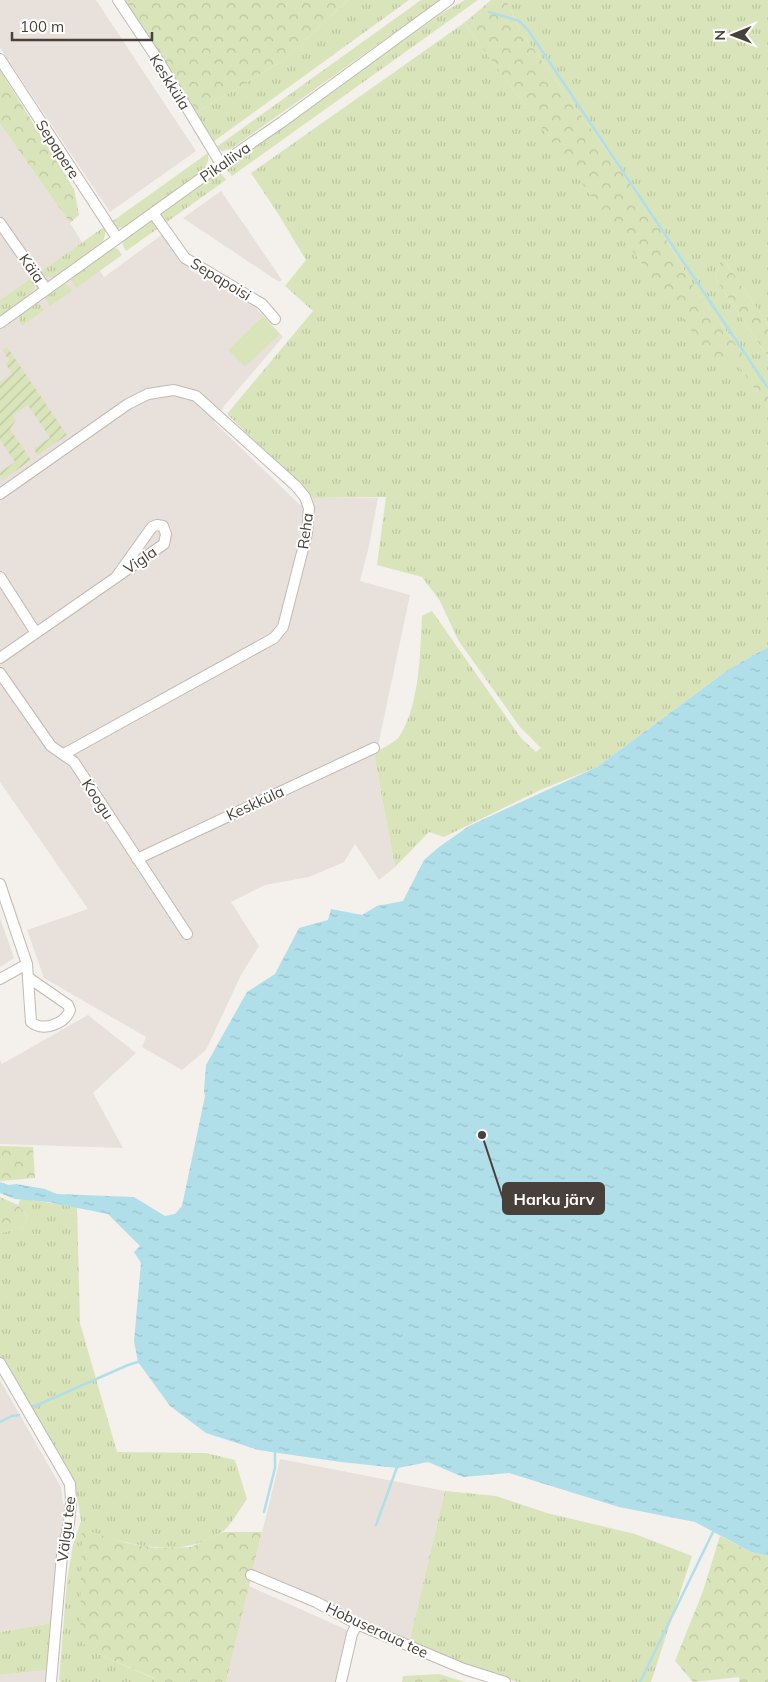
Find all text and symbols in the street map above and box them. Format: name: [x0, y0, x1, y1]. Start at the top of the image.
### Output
scale bar: [12, 10, 152, 42]
north arrow: [708, 10, 758, 60]
text: 100 m: [20, 17, 64, 36]
text: N: [711, 30, 729, 41]
street label: Keskküla: [146, 51, 194, 113]
street label: Sepapere: [32, 116, 84, 182]
street label: Pikaliiva: [196, 138, 254, 186]
street label: Käia: [15, 250, 49, 286]
street label: Sepapoisi: [187, 253, 255, 305]
street label: Reha: [293, 512, 317, 550]
street label: Vigla: [120, 542, 160, 578]
street label: Koogu: [78, 775, 118, 823]
street label: Keskküla: [223, 781, 287, 825]
callout: Harku järv: [503, 1183, 604, 1214]
text: Harku järv: [514, 1189, 595, 1209]
street label: Välgu tee: [53, 1495, 79, 1563]
street label: Hobuseraua tee: [323, 1598, 431, 1662]

